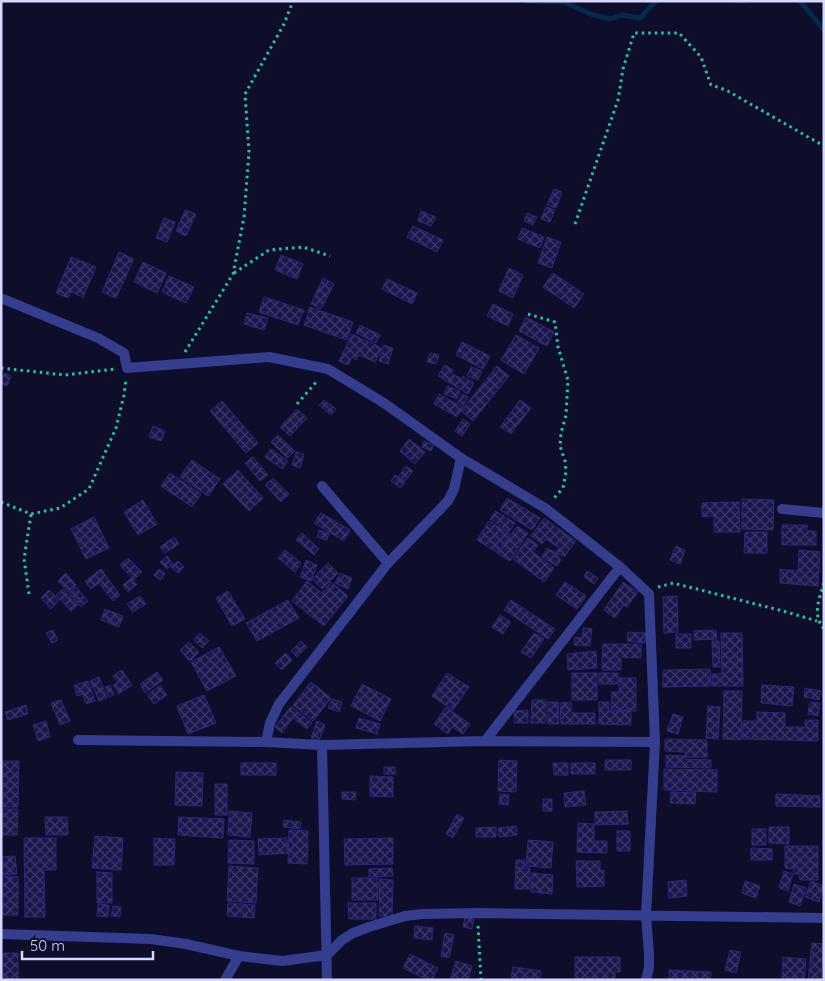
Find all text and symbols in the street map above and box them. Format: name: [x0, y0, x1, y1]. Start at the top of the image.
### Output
scale bar: [22, 928, 154, 960]
text: 50 m: [30, 936, 65, 955]

